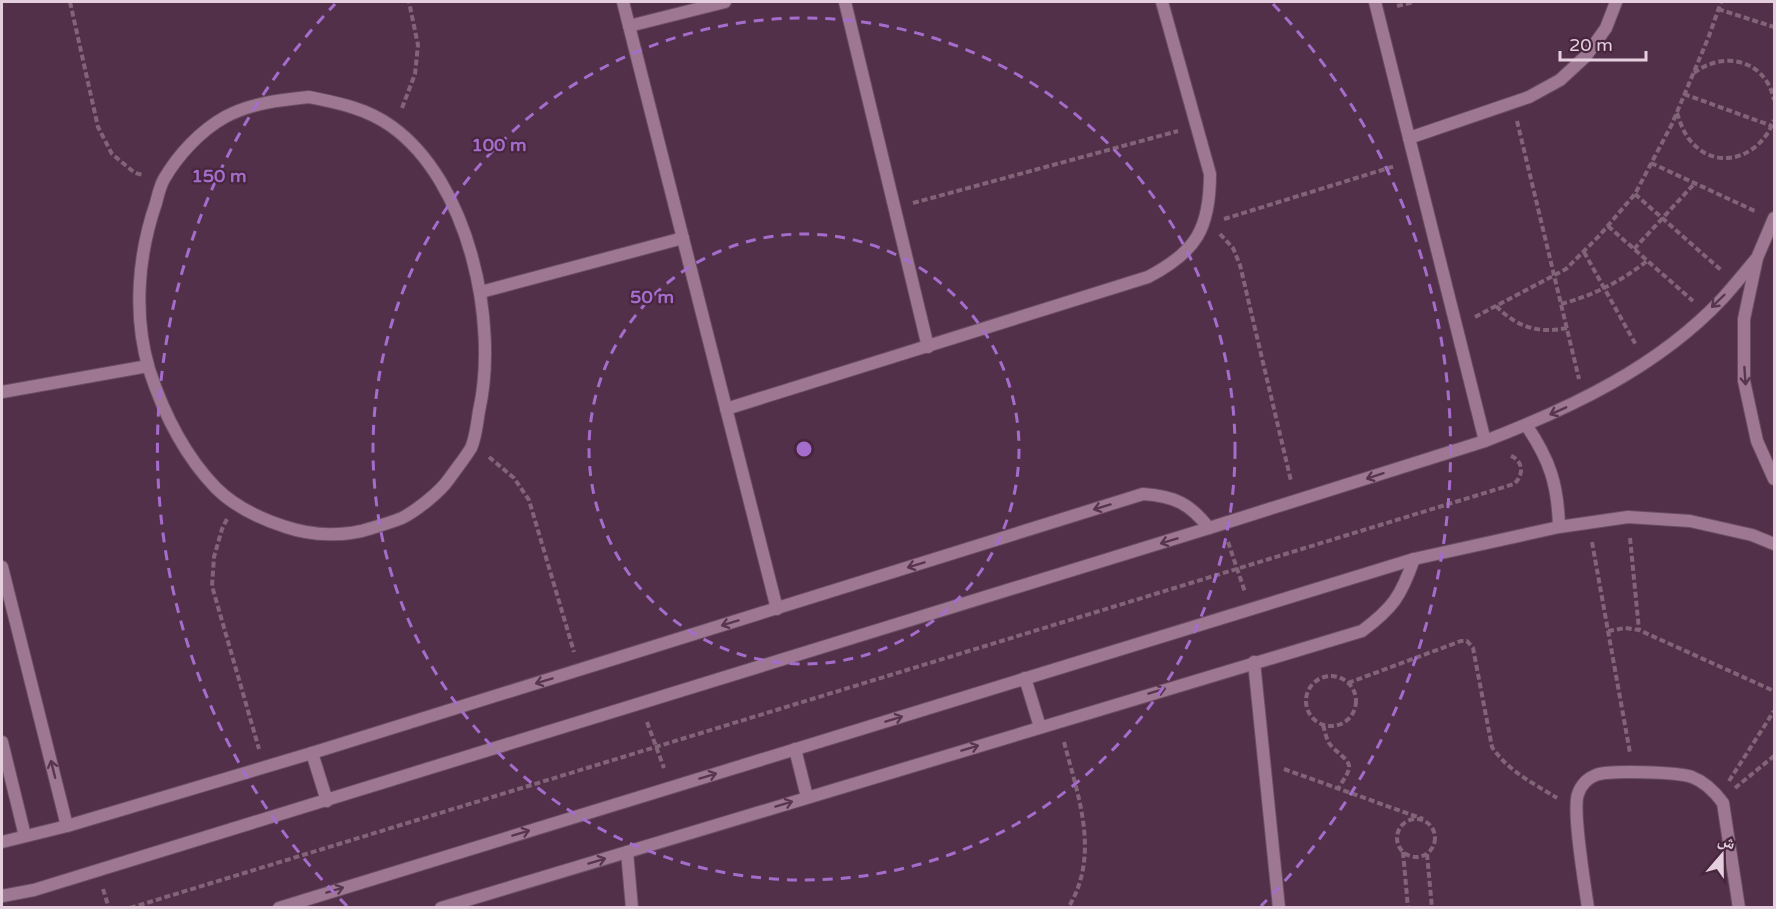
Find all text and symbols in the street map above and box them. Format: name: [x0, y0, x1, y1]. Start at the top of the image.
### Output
scale bar: [1560, 24, 1646, 62]
text: 20 m: [1569, 34, 1613, 56]
text: 100 m: [471, 134, 527, 156]
text: 150 m: [191, 165, 247, 187]
text: 50 m: [630, 286, 674, 308]
one-way arrow: [1711, 294, 1726, 309]
one-way arrow: [1740, 366, 1751, 386]
one-way arrow: [1550, 405, 1568, 417]
centre of rings: [794, 439, 814, 459]
one-way arrow: [1366, 471, 1385, 482]
one-way arrow: [1093, 502, 1112, 513]
one-way arrow: [1160, 536, 1179, 547]
one-way arrow: [907, 560, 926, 571]
one-way arrow: [721, 618, 740, 629]
one-way arrow: [534, 676, 553, 687]
one-way arrow: [1147, 685, 1166, 696]
one-way arrow: [884, 712, 903, 723]
one-way arrow: [961, 742, 980, 753]
one-way arrow: [46, 760, 58, 779]
one-way arrow: [698, 770, 717, 781]
one-way arrow: [774, 798, 793, 809]
north arrow: [1692, 825, 1752, 885]
one-way arrow: [511, 827, 530, 838]
text: ش: [1715, 830, 1738, 854]
one-way arrow: [587, 855, 606, 866]
one-way arrow: [325, 884, 344, 895]

